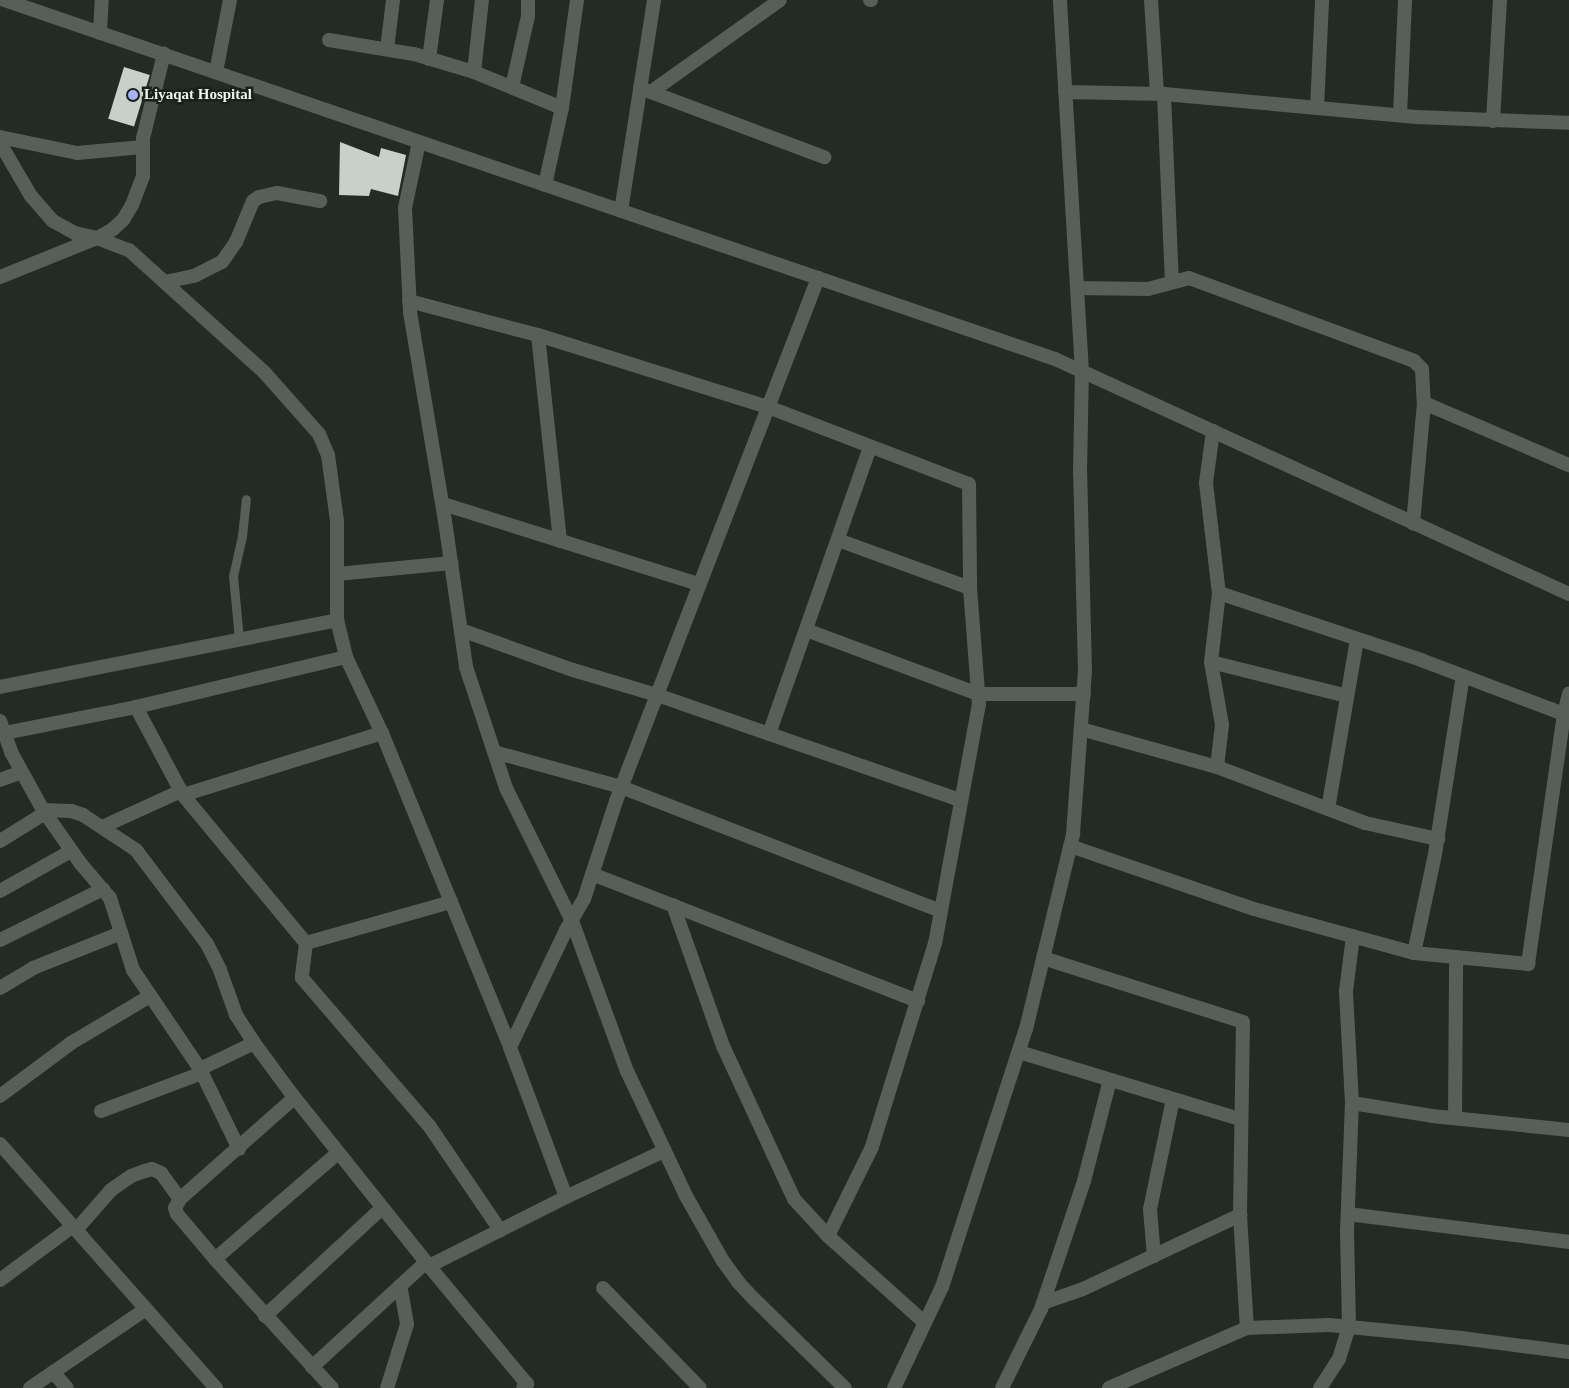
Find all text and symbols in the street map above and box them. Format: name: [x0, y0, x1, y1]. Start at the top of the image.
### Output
place label: Liyaqat Hospital: [144, 86, 252, 104]
marker: Liyaqat Hospital: [126, 88, 140, 102]

